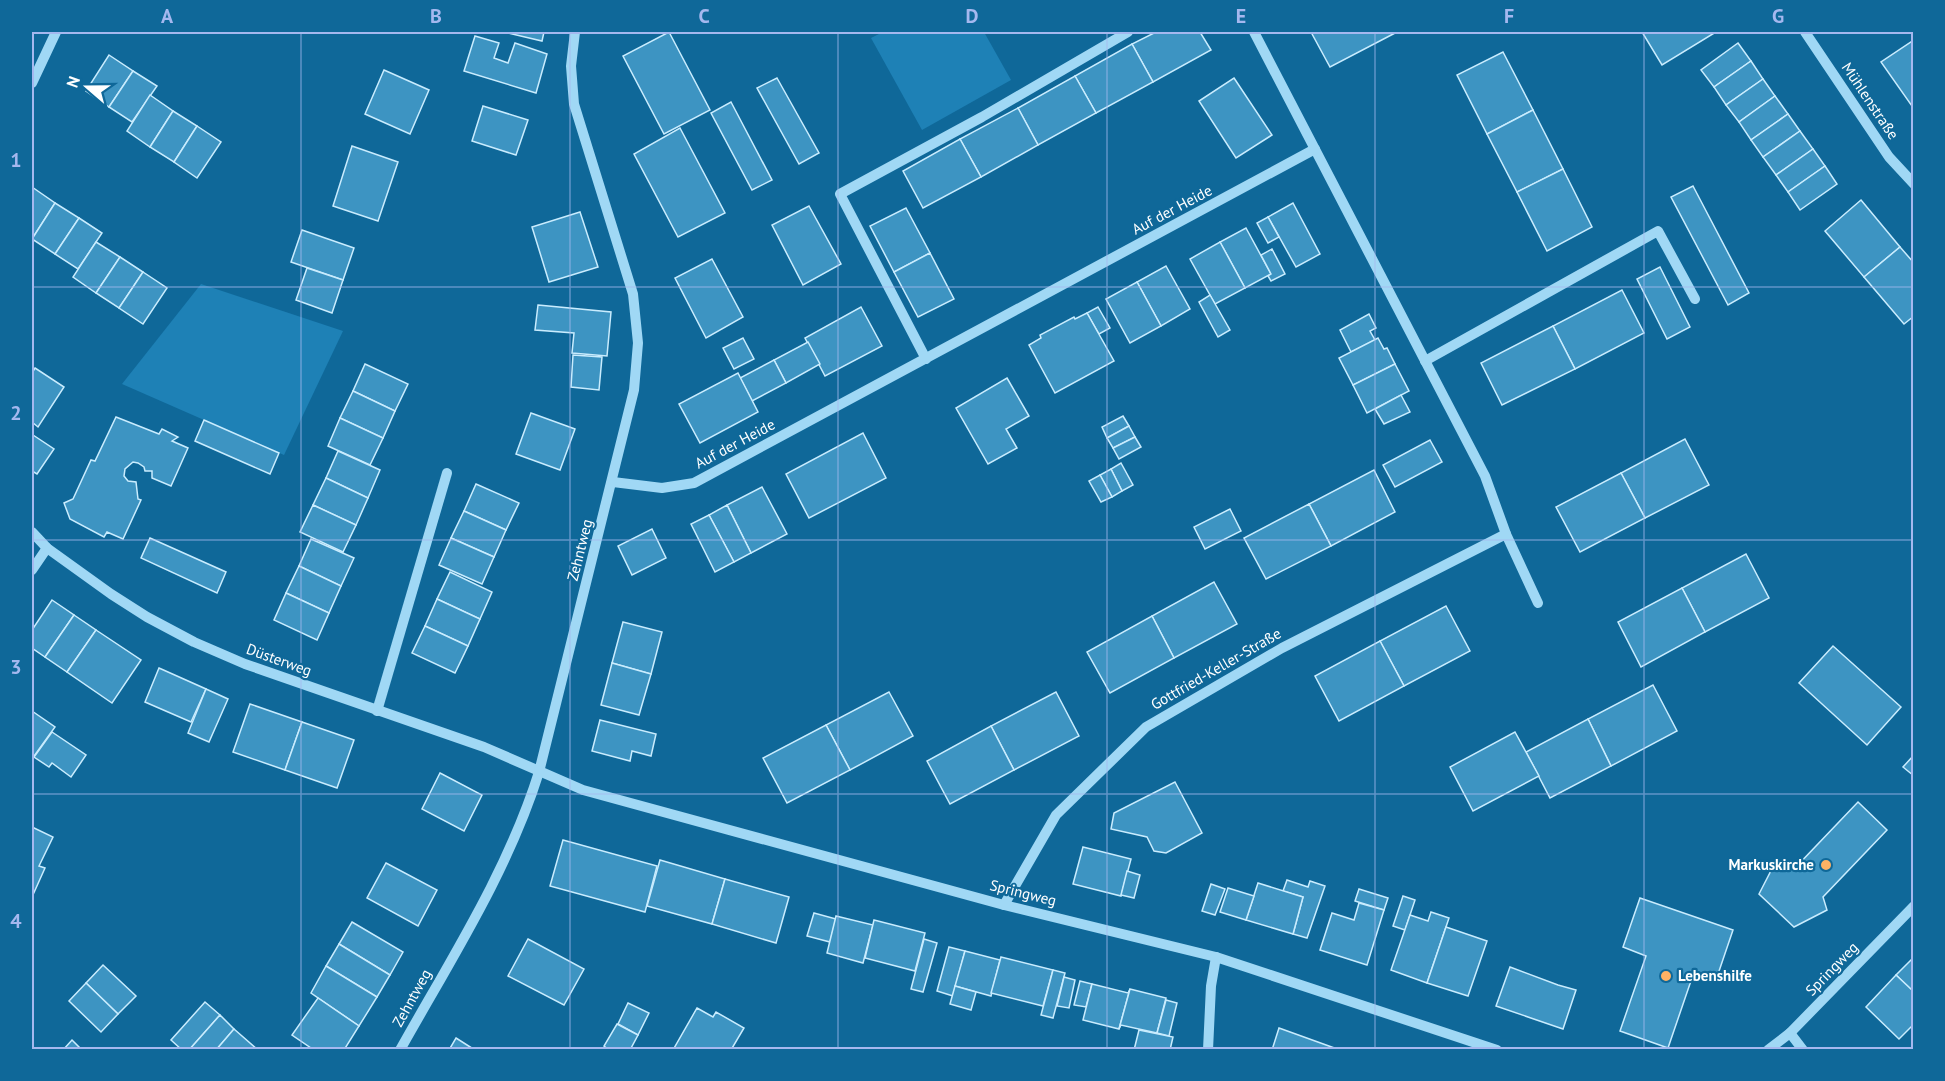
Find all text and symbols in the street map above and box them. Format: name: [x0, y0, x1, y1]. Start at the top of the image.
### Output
text: A: [161, 3, 174, 29]
text: B: [430, 3, 442, 29]
text: C: [698, 3, 710, 29]
text: D: [966, 3, 979, 29]
text: E: [1236, 3, 1246, 29]
text: F: [1504, 3, 1514, 29]
text: G: [1772, 3, 1784, 29]
north arrow: [57, 57, 117, 117]
street label: Mühlenstraße: [1838, 59, 1903, 143]
text: N: [62, 74, 84, 90]
text: 1: [10, 147, 22, 173]
street label: Auf der Heide: [1129, 181, 1215, 239]
text: 2: [10, 400, 22, 426]
street label: Auf der Heide: [692, 415, 778, 473]
street label: Zehntweg: [563, 517, 596, 583]
street label: Gottfried-Keller-Straße: [1147, 623, 1284, 714]
street label: Düsterweg: [244, 639, 314, 680]
text: 3: [10, 654, 22, 680]
place label: Markuskirche: [1729, 855, 1814, 874]
marker: Markuskirche: [1819, 858, 1833, 872]
street label: Springweg: [988, 875, 1058, 910]
text: 4: [10, 908, 22, 934]
street label: Springweg: [1801, 938, 1862, 1000]
street label: Zehntweg: [388, 966, 435, 1030]
place label: Lebenshilfe: [1678, 966, 1752, 985]
marker: Lebenshilfe: [1659, 969, 1673, 983]

